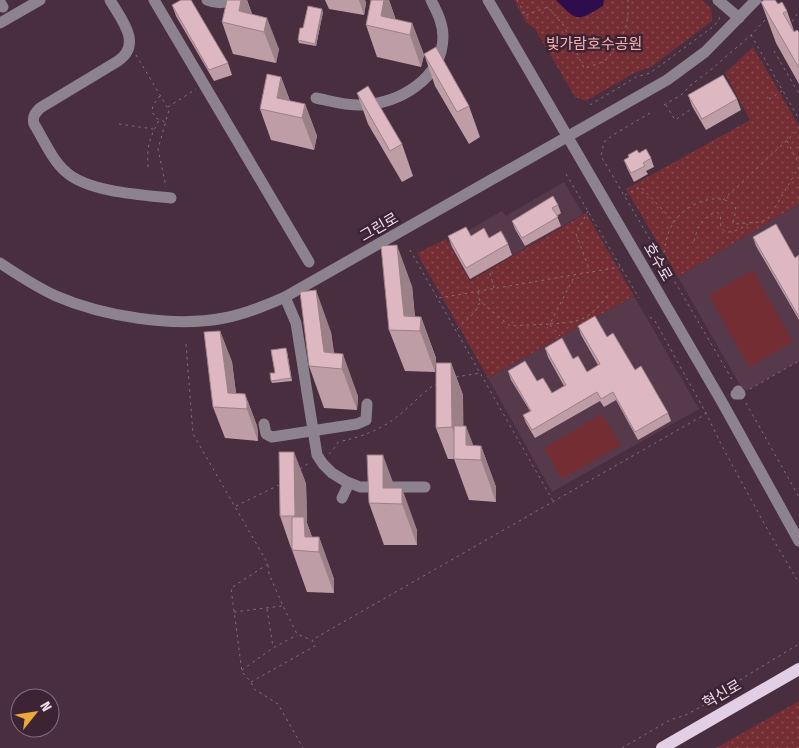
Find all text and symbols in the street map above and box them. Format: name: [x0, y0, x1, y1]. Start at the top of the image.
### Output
park label: 빛가람호수공원: [546, 35, 642, 53]
street label: 그린로: [357, 209, 401, 245]
street label: 호수로: [640, 240, 676, 284]
street label: 혁신로: [700, 676, 744, 712]
north arrow: [10, 688, 60, 738]
text: N: [36, 699, 55, 715]

